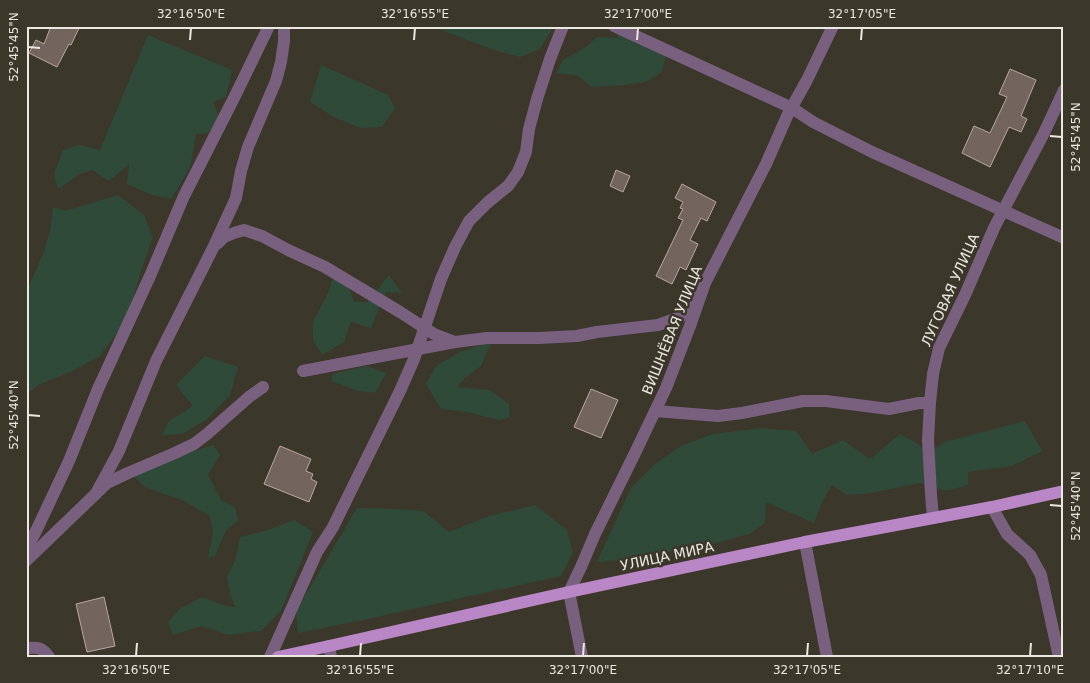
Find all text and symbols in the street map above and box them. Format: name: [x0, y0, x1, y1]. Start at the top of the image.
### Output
text: 32°16'50"E: [157, 7, 225, 21]
text: 32°16'55"E: [381, 7, 449, 21]
text: 32°17'00"E: [604, 7, 672, 21]
text: 32°17'05"E: [828, 7, 896, 21]
text: 52°45'45"N: [7, 12, 21, 82]
text: 52°45'45"N: [1069, 102, 1083, 172]
street label: ЛУГОВАЯ УЛИЦА: [918, 231, 982, 349]
street label: ВИШНЁВАЯ УЛИЦА: [638, 262, 705, 397]
text: 52°45'40"N: [7, 380, 21, 450]
text: 52°45'40"N: [1069, 471, 1083, 541]
street label: УЛИЦА МИРА: [619, 538, 716, 574]
text: 32°16'50"E: [102, 663, 170, 677]
text: 32°16'55"E: [326, 663, 394, 677]
text: 32°17'00"E: [549, 663, 617, 677]
text: 32°17'05"E: [773, 663, 841, 677]
text: 32°17'10"E: [996, 663, 1064, 677]

